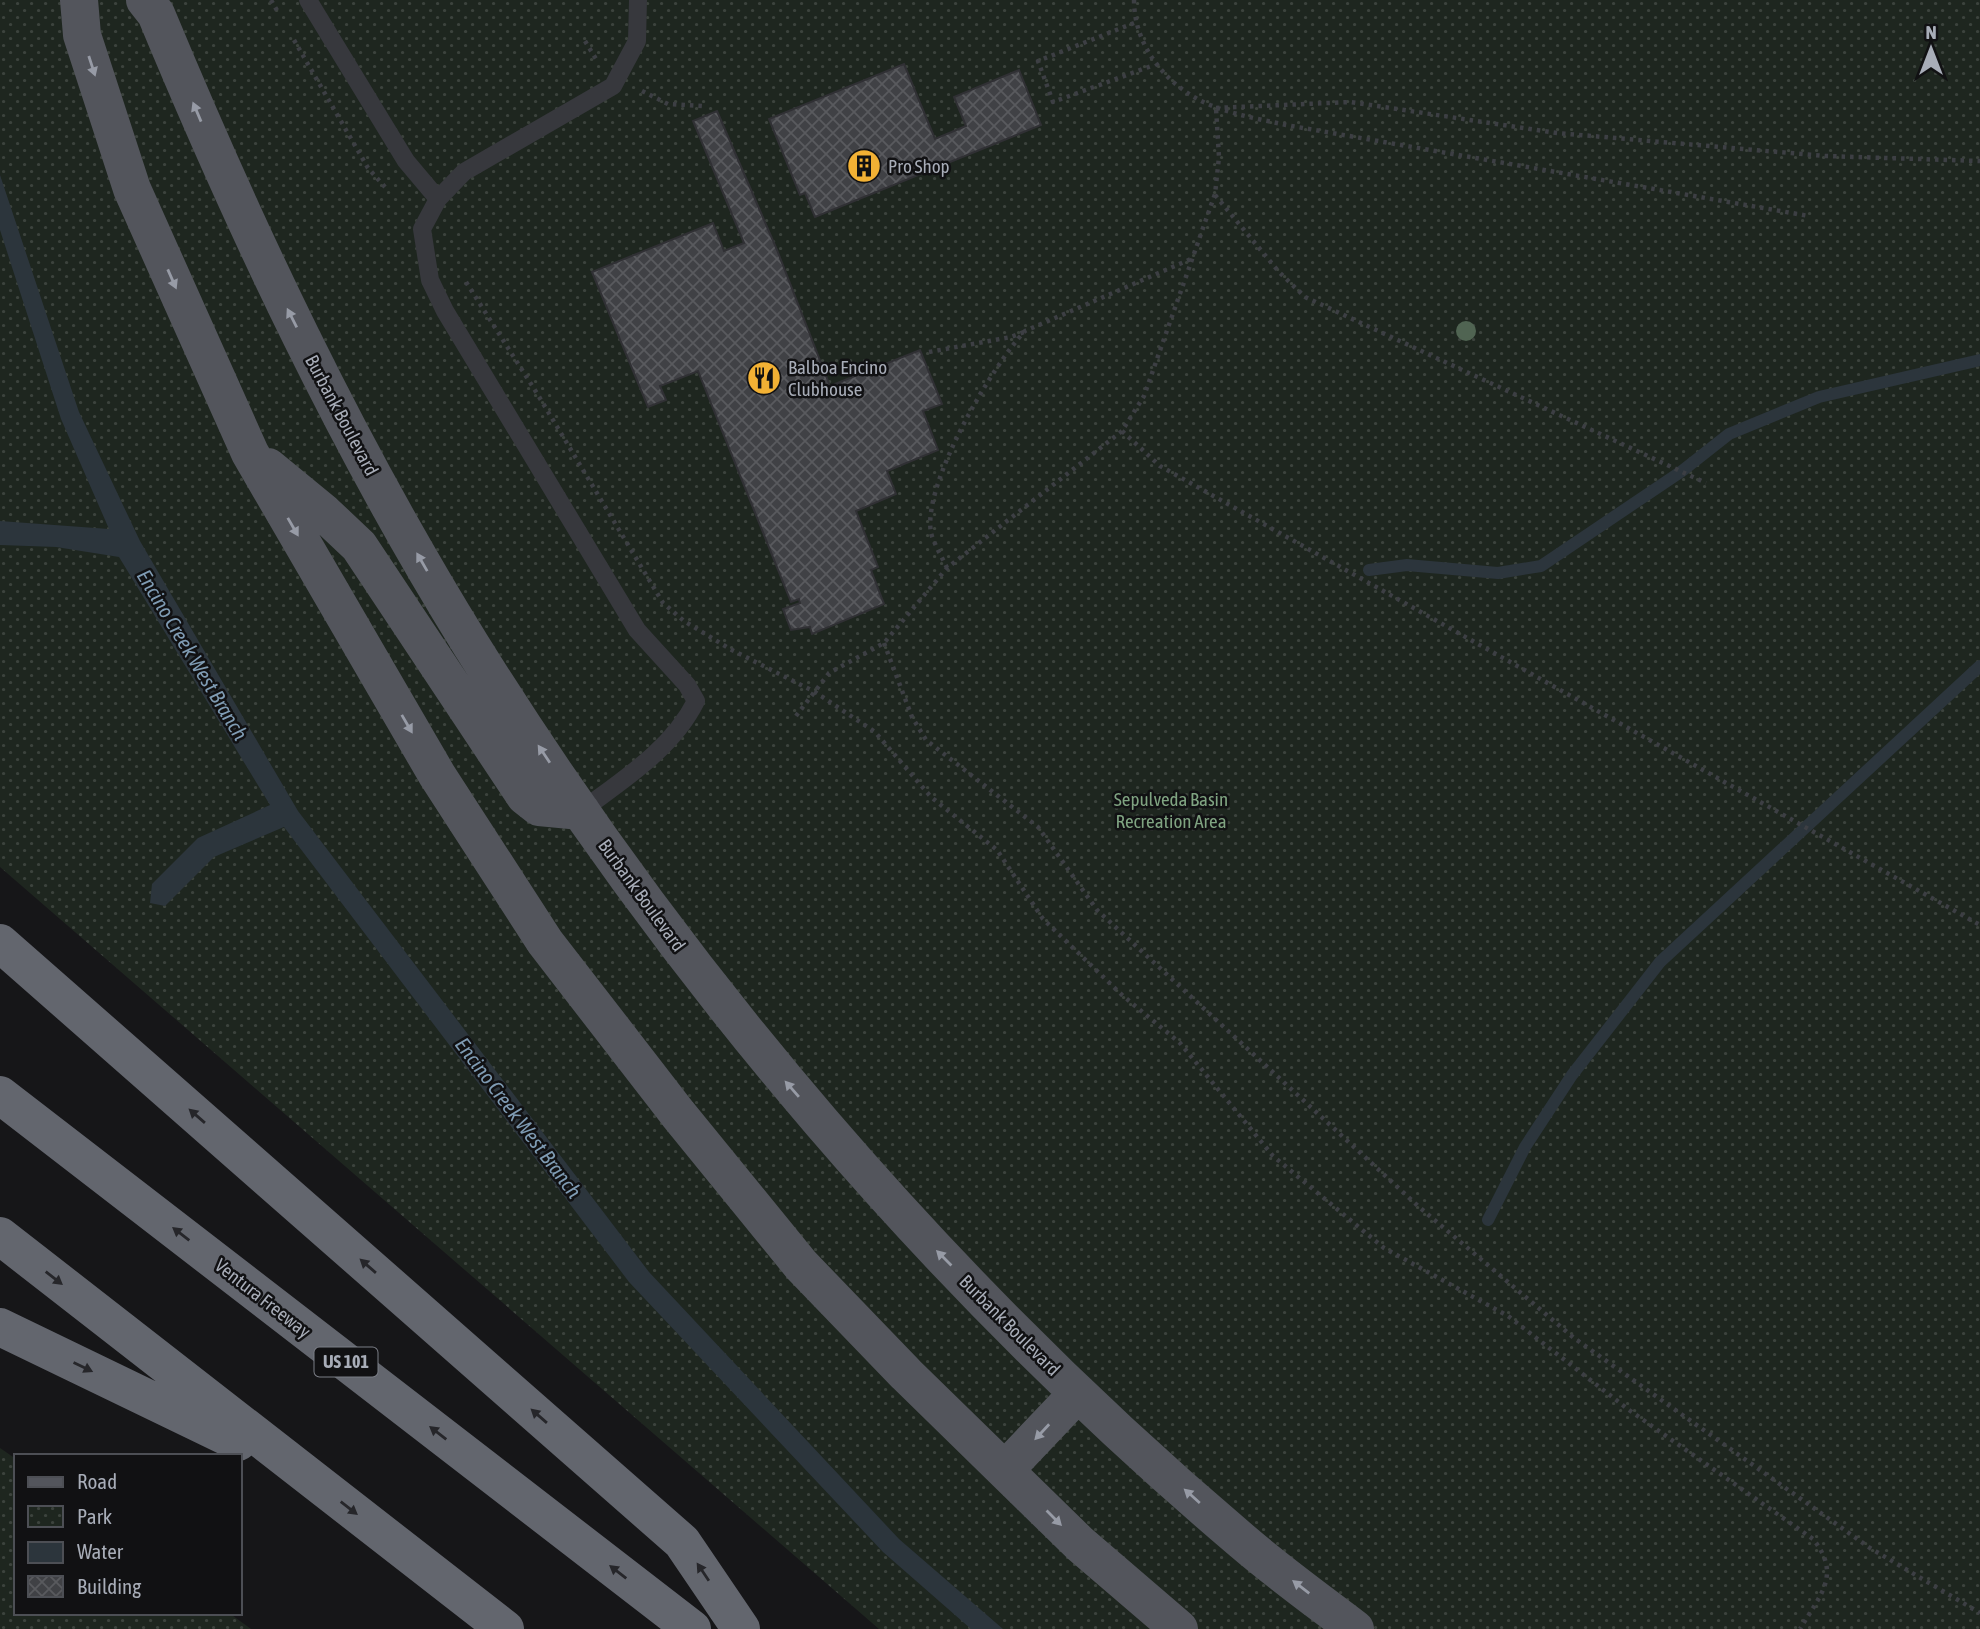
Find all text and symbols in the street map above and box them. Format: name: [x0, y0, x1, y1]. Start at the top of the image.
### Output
north arrow: [1896, 14, 1966, 84]
text: N: [1925, 21, 1937, 43]
one-way arrow: [87, 56, 98, 77]
one-way arrow: [191, 101, 202, 122]
building icon: Pro Shop: [845, 147, 883, 185]
place label: Pro Shop: [888, 155, 950, 177]
one-way arrow: [167, 269, 178, 290]
one-way arrow: [287, 308, 298, 328]
street label: Burbank Boulevard: [301, 351, 383, 479]
place label: Balboa Encino Clubhouse: [788, 356, 887, 400]
restaurant icon: Balboa Encino Clubhouse: [745, 359, 783, 397]
one-way arrow: [287, 518, 300, 537]
one-way arrow: [416, 552, 429, 571]
water label: Encino Creek West Branch: [133, 565, 253, 744]
one-way arrow: [401, 715, 413, 734]
one-way arrow: [537, 744, 550, 764]
park label: Sepulveda Basin Recreation Area: [1114, 788, 1228, 832]
street label: Burbank Boulevard: [594, 835, 690, 955]
water label: Encino Creek West Branch: [451, 1033, 587, 1202]
one-way arrow: [785, 1080, 800, 1097]
one-way arrow: [188, 1108, 206, 1124]
one-way arrow: [172, 1227, 190, 1242]
one-way arrow: [935, 1249, 952, 1266]
street label: Ventura Freeway: [211, 1254, 315, 1342]
one-way arrow: [359, 1258, 377, 1274]
street label: Burbank Boulevard: [955, 1270, 1065, 1380]
one-way arrow: [45, 1271, 63, 1285]
road number: US 101: [314, 1348, 378, 1377]
one-way arrow: [73, 1362, 94, 1373]
one-way arrow: [530, 1408, 548, 1424]
one-way arrow: [1034, 1423, 1050, 1440]
one-way arrow: [430, 1426, 448, 1441]
legend: [14, 1454, 242, 1615]
text: Road: [77, 1469, 117, 1493]
one-way arrow: [1183, 1488, 1201, 1504]
one-way arrow: [340, 1501, 358, 1516]
text: Park: [77, 1504, 112, 1528]
one-way arrow: [1045, 1510, 1062, 1526]
text: Water: [77, 1539, 124, 1563]
one-way arrow: [696, 1563, 710, 1581]
one-way arrow: [610, 1565, 628, 1580]
text: Building: [77, 1574, 141, 1598]
one-way arrow: [1292, 1581, 1310, 1595]

